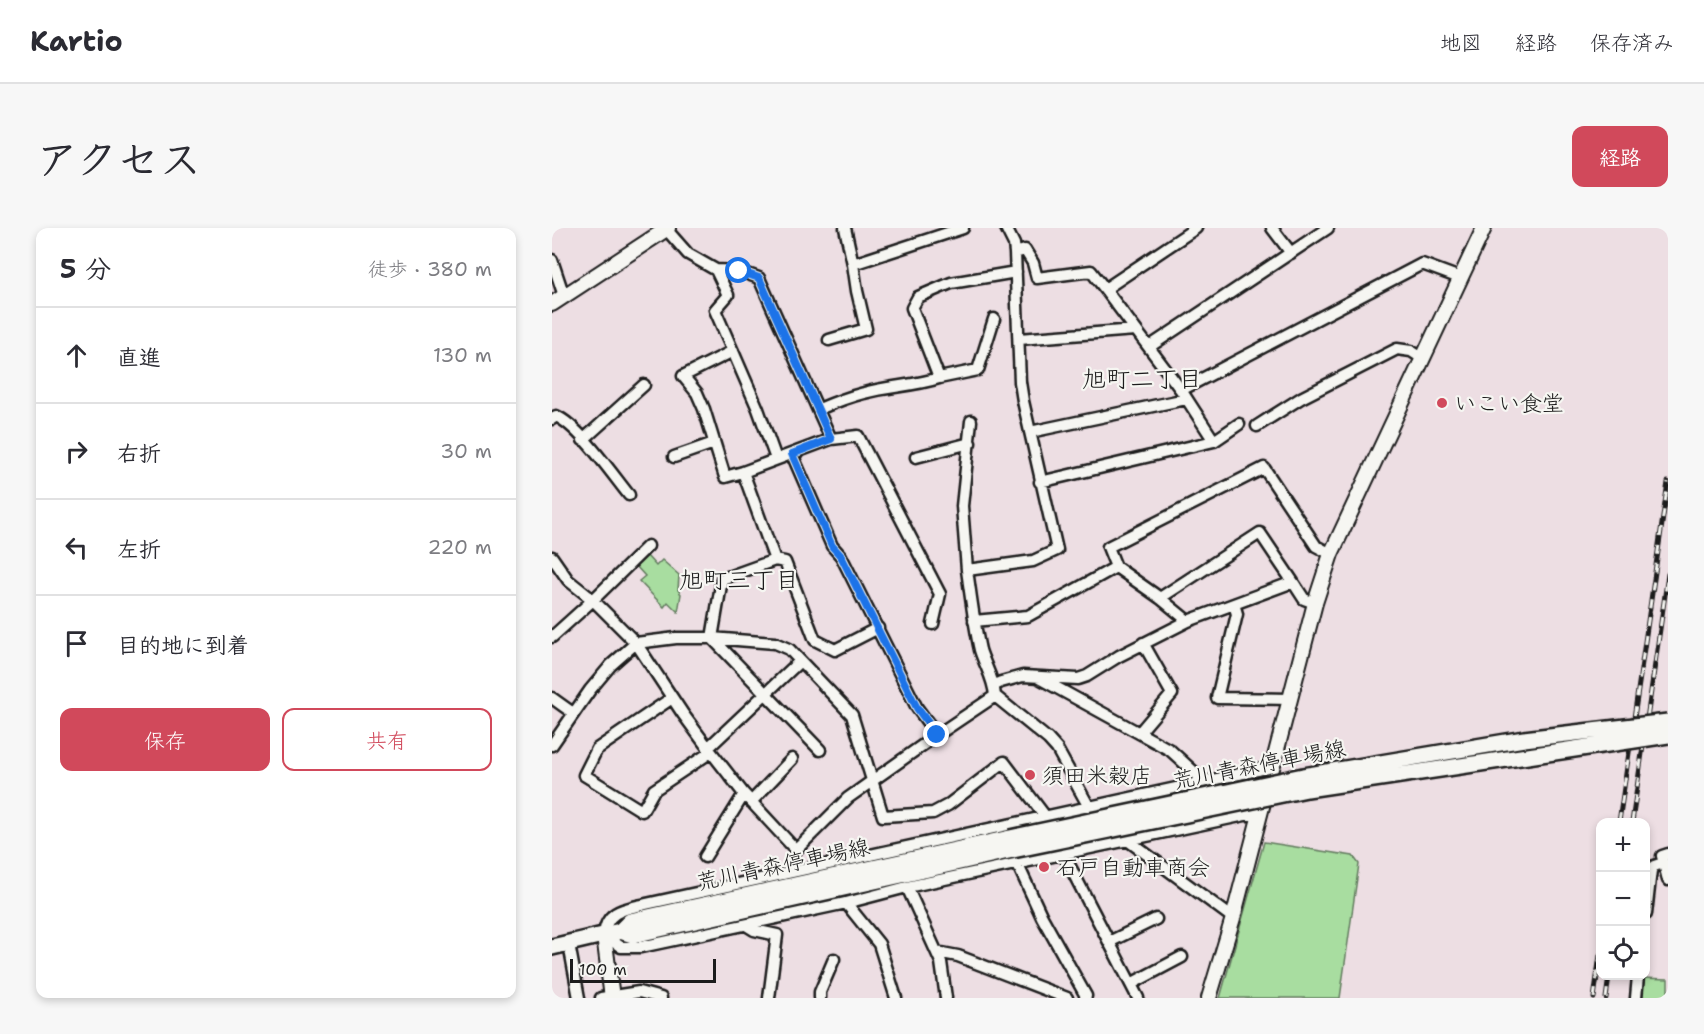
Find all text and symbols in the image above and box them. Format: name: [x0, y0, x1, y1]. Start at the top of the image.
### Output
text: Kartio: [30, 22, 123, 60]
text: 地図: [1440, 29, 1482, 57]
text: 経路: [1515, 29, 1557, 57]
text: 保存済み: [1590, 29, 1674, 57]
button: 経路: [1572, 126, 1668, 187]
text: アクセス: [36, 131, 201, 187]
text: 5 分: [60, 251, 111, 286]
text: 徒歩 · 380 m: [368, 256, 492, 282]
route start: [725, 257, 751, 283]
icon: ahead: [60, 339, 93, 372]
text: 130 m: [433, 342, 492, 368]
text: 直進: [117, 343, 161, 372]
district label: 旭町二丁目: [1082, 363, 1202, 395]
place label: いこい食堂: [1454, 389, 1564, 418]
marker: いこい食堂: [1435, 396, 1449, 410]
icon: right: [60, 435, 93, 468]
text: 30 m: [440, 438, 492, 464]
text: 右折: [117, 439, 161, 468]
icon: left: [60, 531, 93, 564]
text: 220 m: [428, 534, 492, 560]
text: 左折: [117, 535, 161, 564]
district label: 旭町三丁目: [679, 564, 799, 596]
icon: arrive: [60, 627, 93, 660]
text: 目的地に到着: [117, 631, 249, 660]
button: 保存: [60, 708, 270, 771]
button: 共有: [282, 708, 492, 771]
route end: [923, 721, 949, 747]
street label: 荒川青森停車場線: [1170, 733, 1348, 796]
place label: 須田米穀店: [1042, 761, 1152, 790]
marker: 須田米穀店: [1023, 768, 1037, 782]
map controls: [1596, 818, 1650, 980]
button: +: [1596, 818, 1650, 872]
street label: 荒川青森停車場線: [694, 832, 872, 897]
place label: 石戸自動車商会: [1056, 853, 1210, 882]
marker: 石戸自動車商会: [1037, 860, 1051, 874]
button: −: [1596, 872, 1650, 926]
button: locate: [1596, 926, 1650, 980]
scale bar: [570, 956, 716, 984]
text: 100 m: [579, 959, 627, 980]

